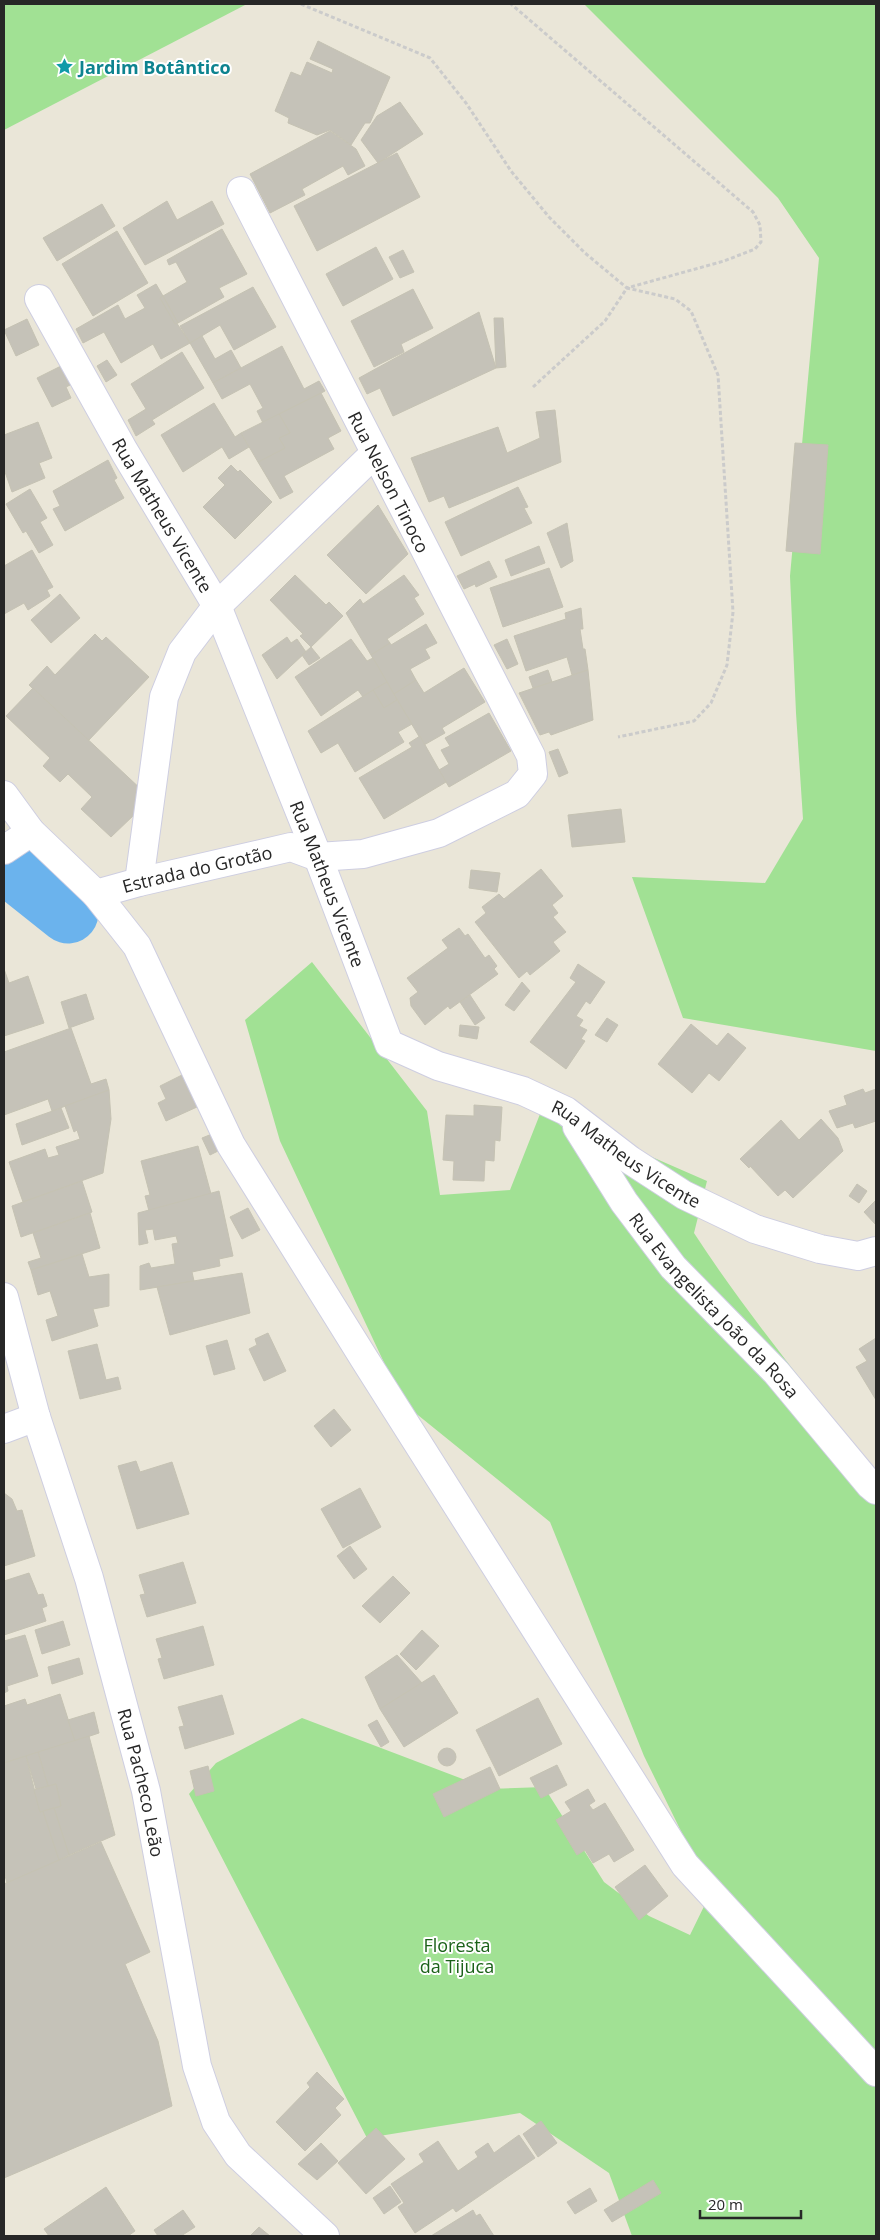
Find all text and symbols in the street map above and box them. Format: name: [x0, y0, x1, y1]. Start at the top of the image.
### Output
place label: Jardim Botântico: [77, 55, 231, 79]
place icon: Jardim Botântico: [55, 57, 75, 77]
street label: Rua Nelson Tinoco: [343, 407, 435, 557]
street label: Rua Matheus Vicente: [107, 433, 218, 597]
street label: Rua Matheus Vicente: [285, 797, 371, 970]
street label: Estrada do Grotão: [120, 840, 275, 898]
street label: Rua Matheus Vicente: [548, 1094, 705, 1213]
street label: Rua Evangelista João da Rosa: [624, 1208, 805, 1403]
street label: Rua Pacheco Leão: [112, 1706, 170, 1859]
park label: Floresta da Tijuca: [420, 1933, 494, 1978]
scale bar: [700, 2188, 801, 2220]
text: 20 m: [708, 2194, 743, 2214]

